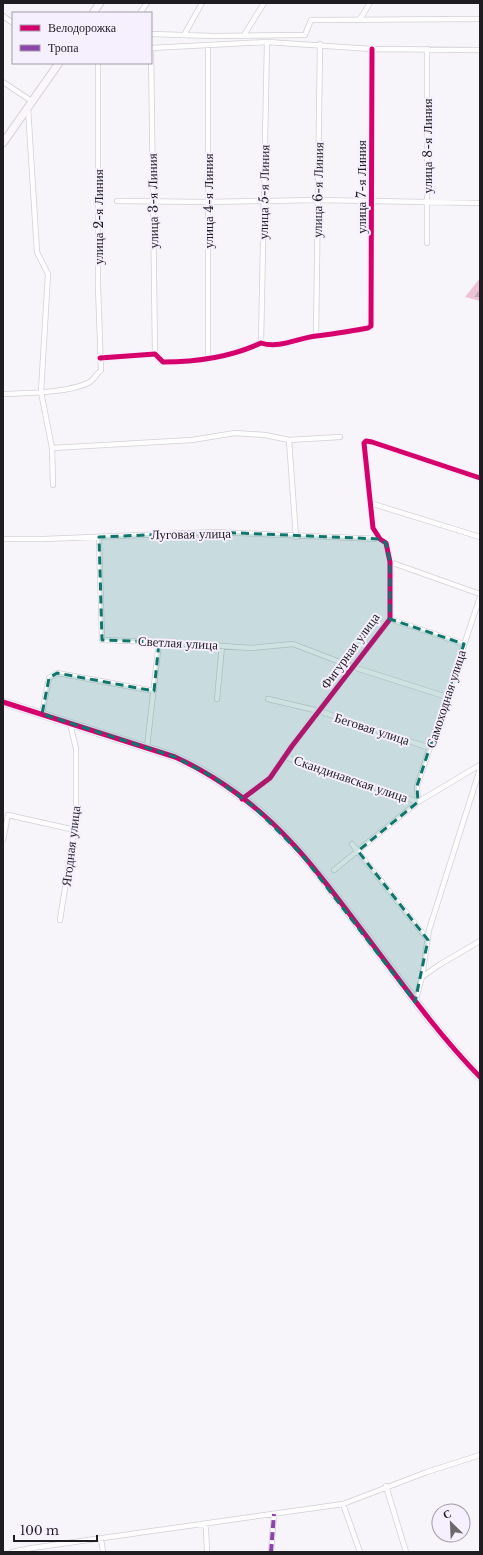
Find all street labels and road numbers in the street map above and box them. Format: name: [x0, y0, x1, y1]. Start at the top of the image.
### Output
street label: улица 8-я Линия: [419, 98, 436, 194]
street label: улица 7-я Линия: [353, 140, 370, 234]
street label: улица 6-я Линия: [309, 142, 327, 238]
street label: улица 5-я Линия: [255, 145, 273, 239]
street label: улица 3-я Линия: [144, 153, 162, 249]
street label: улица 4-я Линия: [200, 154, 217, 248]
street label: улица 2-я Линия: [90, 169, 107, 265]
street label: Луговая улица: [151, 525, 231, 543]
street label: Фигурная улица: [317, 609, 383, 692]
street label: Светлая улица: [138, 632, 219, 654]
street label: Самоходная улица: [422, 648, 470, 750]
street label: Беговая улица: [332, 709, 412, 749]
street label: Скандинавская улица: [292, 752, 410, 807]
street label: Ягодная улица: [58, 805, 84, 887]

